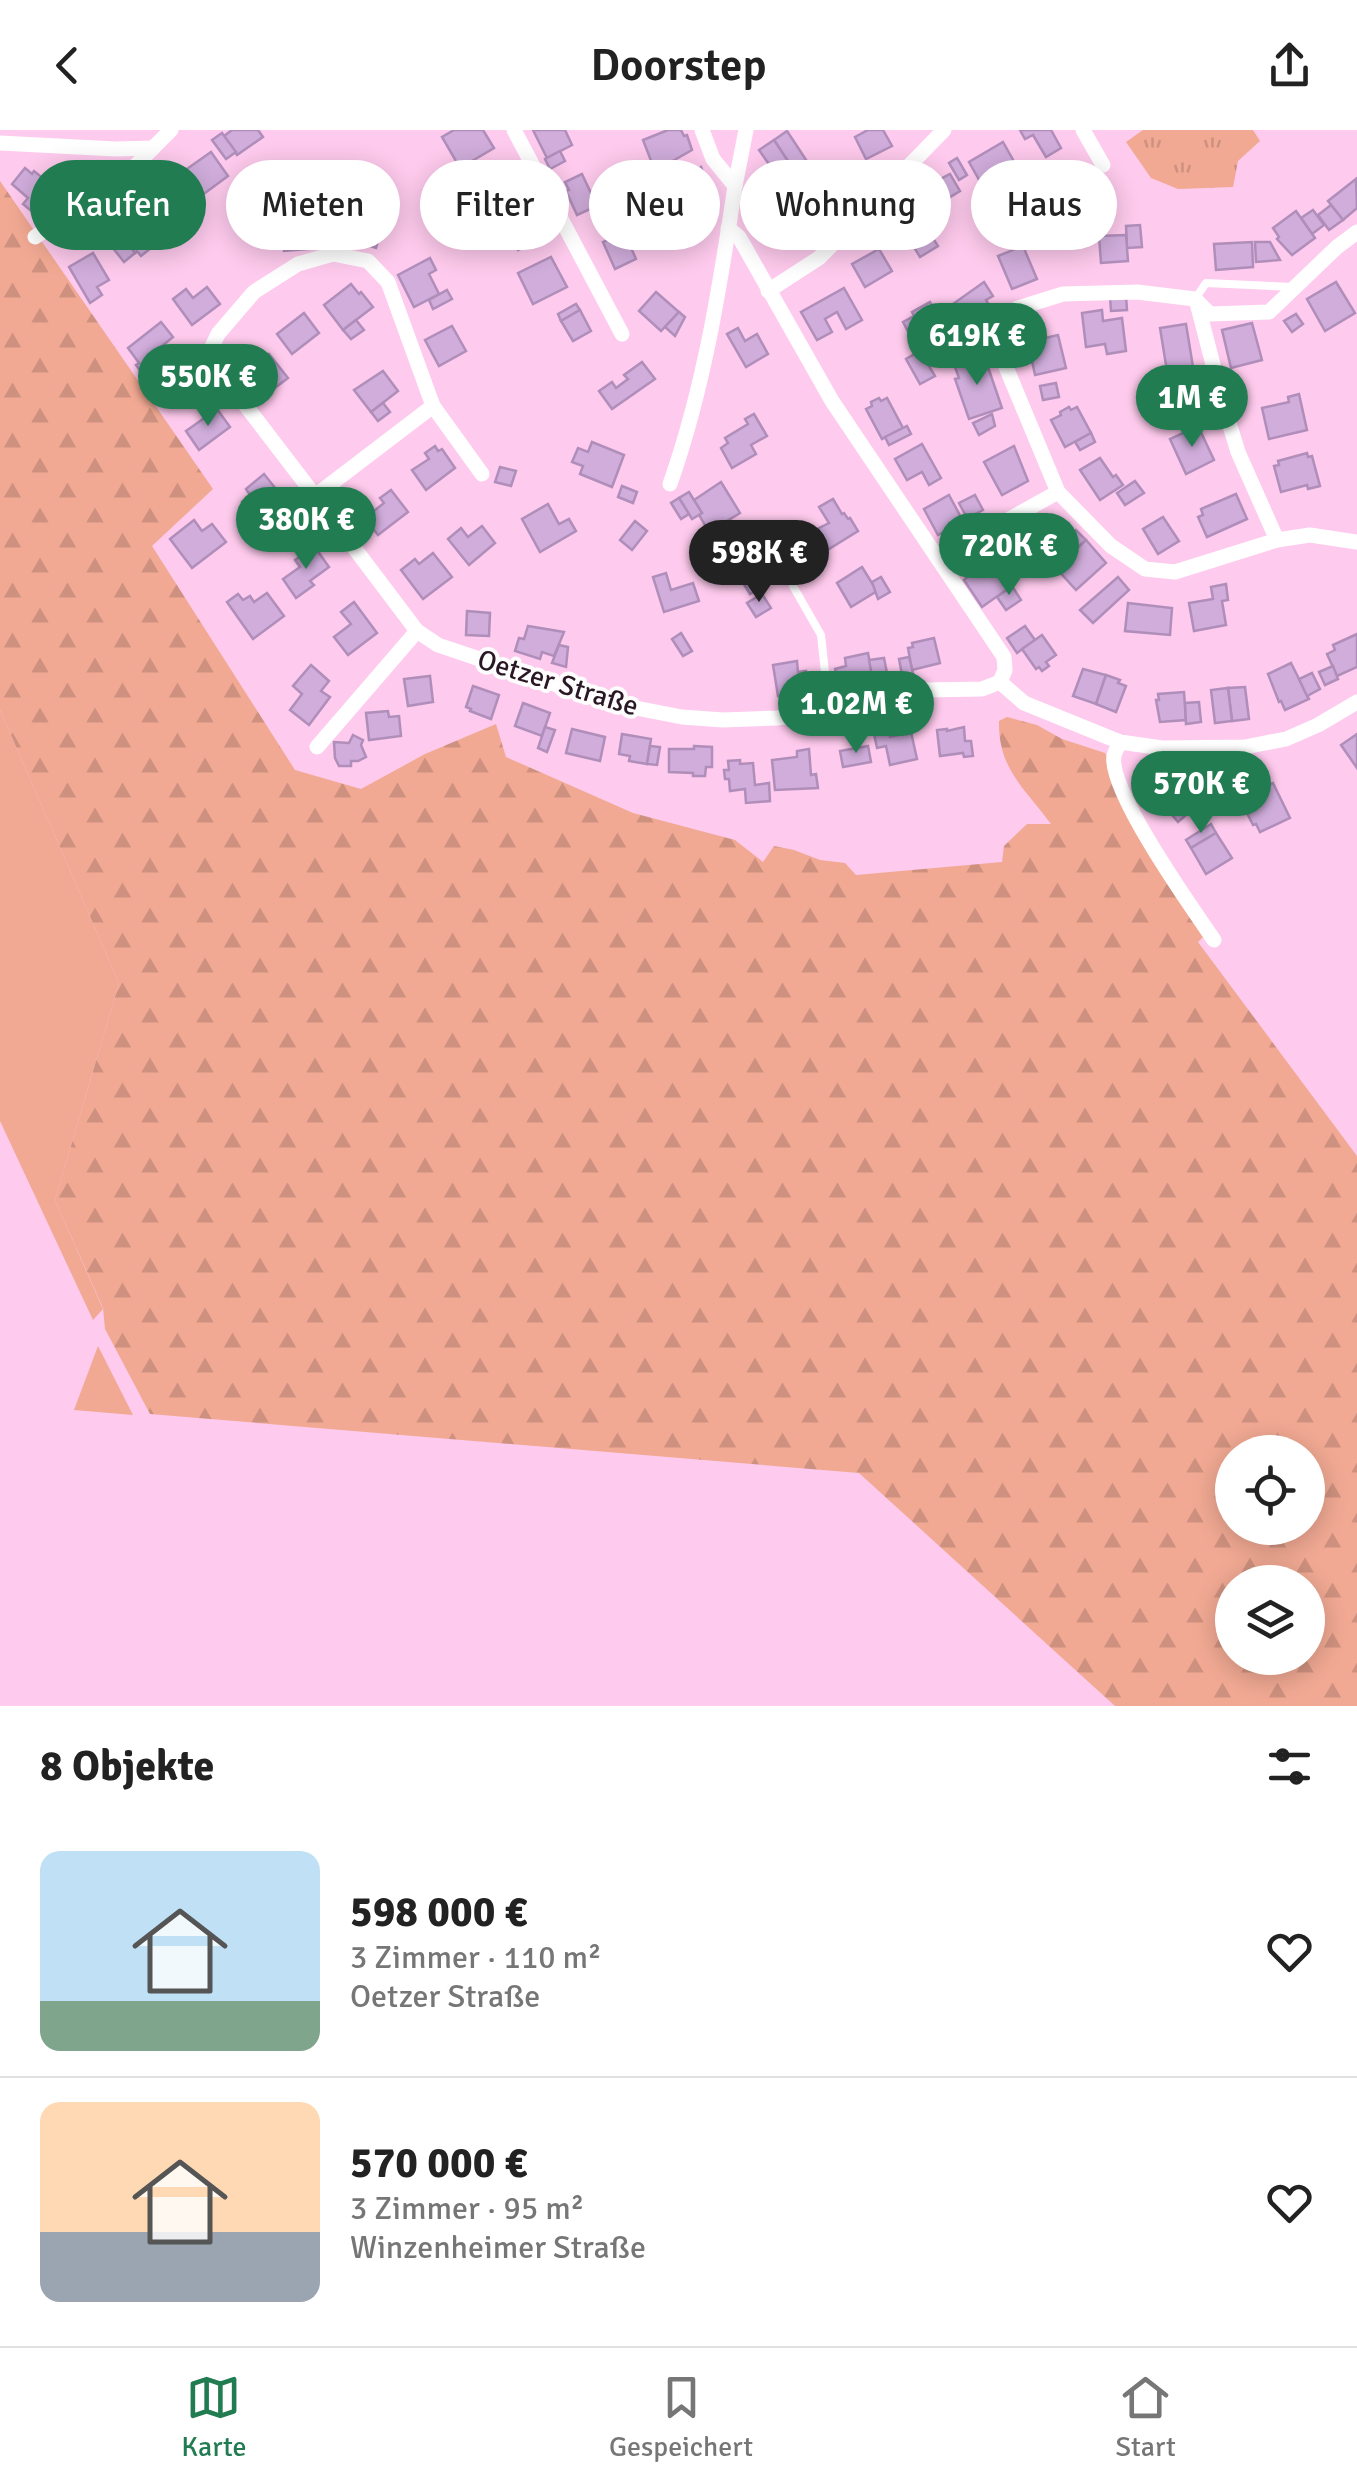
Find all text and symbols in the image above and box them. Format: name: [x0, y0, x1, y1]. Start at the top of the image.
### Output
icon: back: [40, 38, 95, 93]
text: Doorstep: [591, 38, 766, 93]
icon: share: [1262, 38, 1317, 93]
chip: Kaufen: [30, 160, 206, 250]
chip: Mieten: [226, 160, 400, 250]
chip: Filter: [420, 160, 569, 250]
chip: Neu: [589, 160, 720, 250]
chip: Wohnung: [740, 160, 951, 250]
chip: Haus: [971, 160, 1117, 250]
pin: 619K €: [896, 303, 1058, 388]
text: 619K €: [929, 316, 1025, 355]
pin: 550K €: [127, 344, 289, 429]
text: 550K €: [160, 357, 256, 396]
pin: 1M €: [1133, 365, 1251, 450]
text: 1M €: [1158, 378, 1226, 417]
pin: 380K €: [225, 487, 387, 572]
text: 380K €: [258, 500, 354, 539]
pin: 720K €: [928, 513, 1090, 598]
pin: 598K €: [678, 520, 840, 605]
text: 720K €: [961, 526, 1057, 565]
text: 598K €: [711, 533, 807, 572]
street label: Oetzer Straße: [473, 642, 643, 724]
pin: 1.02M €: [764, 671, 948, 756]
text: 1.02M €: [800, 684, 912, 723]
pin: 570K €: [1120, 751, 1282, 836]
text: 570K €: [1153, 764, 1249, 803]
map controls: [1215, 1435, 1325, 1675]
button: locate: [1215, 1435, 1325, 1545]
button: layers: [1215, 1565, 1325, 1675]
icon: filters: [1262, 1739, 1317, 1794]
text: 8 Objekte: [40, 1741, 214, 1792]
text: 598 000 €: [350, 1887, 527, 1938]
icon: home: [120, 1891, 240, 2011]
icon: heart: [1262, 1924, 1317, 1979]
text: 3 Zimmer · 110 m²: [350, 1938, 601, 1977]
text: Oetzer Straße: [350, 1977, 540, 2016]
text: 570 000 €: [350, 2138, 527, 2189]
icon: home: [120, 2142, 240, 2262]
icon: heart: [1262, 2175, 1317, 2230]
text: 3 Zimmer · 95 m²: [350, 2189, 584, 2228]
text: Winzenheimer Straße: [350, 2228, 646, 2267]
tab: Karte: [181, 2370, 247, 2464]
tab: Gespeichert: [609, 2370, 753, 2464]
tab: Start: [1115, 2370, 1176, 2464]

